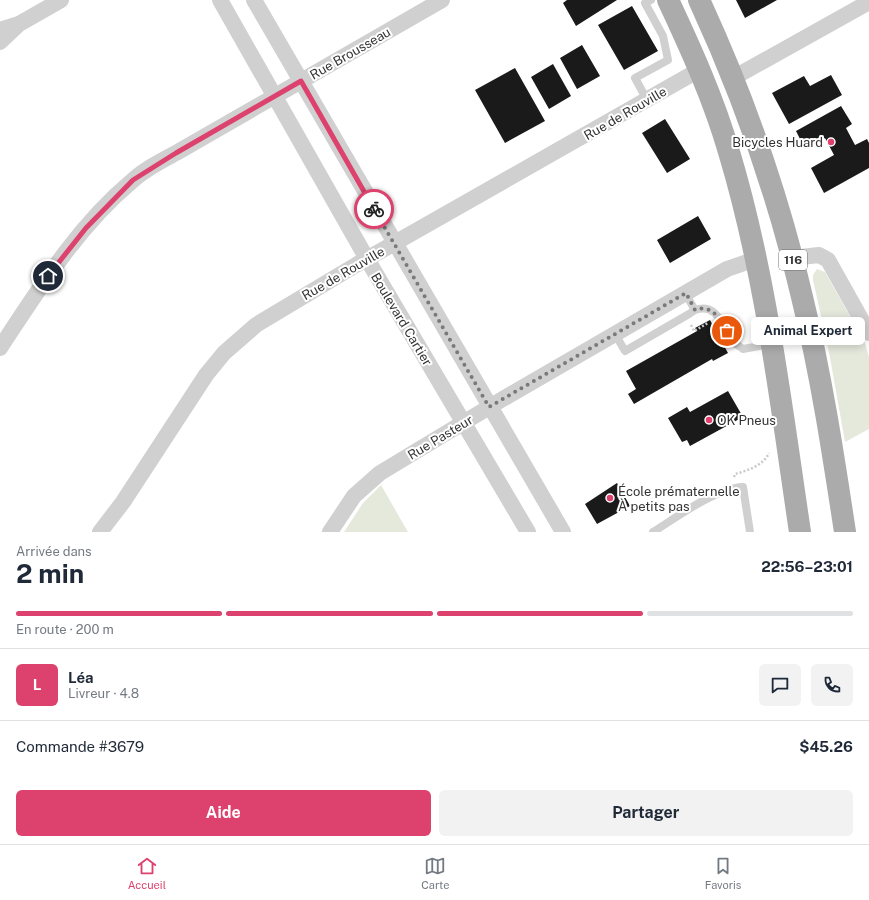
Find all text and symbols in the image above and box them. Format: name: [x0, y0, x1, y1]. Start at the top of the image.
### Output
street label: Rue Brousseau: [307, 24, 393, 83]
street label: Rue de Rouville: [581, 84, 669, 143]
place label: Bicycles Huard: [732, 135, 823, 150]
marker: Bicycles Huard: [826, 137, 836, 147]
courier: [354, 189, 394, 229]
icon: bike: [363, 198, 385, 220]
street label: Rue de Rouville: [299, 244, 387, 303]
road number: 116: [779, 250, 807, 270]
pin: [31, 259, 65, 293]
icon: home: [37, 265, 59, 287]
street label: Boulevard Cartier: [368, 270, 435, 368]
pin: [710, 314, 744, 348]
callout: Animal Expert: [751, 317, 865, 345]
icon: bag: [716, 320, 738, 342]
text: Animal Expert: [764, 323, 852, 338]
street label: Rue Pasteur: [405, 412, 476, 463]
place label: OK Pneus: [717, 413, 776, 428]
marker: OK Pneus: [704, 415, 714, 425]
place label: École prématernelle À petits pas: [618, 483, 740, 514]
marker: École prématernelle À petits pas: [605, 493, 615, 503]
text: Arrivée dans: [16, 544, 92, 559]
text: 2 min: [16, 558, 84, 589]
text: 22:56–23:01: [761, 558, 853, 575]
text: En route · 200 m: [16, 622, 114, 637]
button: chat: [759, 664, 801, 706]
button: phone: [811, 664, 853, 706]
text: Léa: [68, 669, 94, 686]
text: L: [33, 676, 41, 693]
text: Livreur · 4.8: [68, 686, 139, 701]
text: Commande #3679: [16, 738, 144, 755]
text: $45.26: [799, 738, 853, 755]
button: Aide: [16, 790, 431, 836]
button: Partager: [439, 790, 853, 836]
tab: Accueil: [128, 855, 166, 891]
tab: Carte: [421, 855, 449, 891]
tab: Favoris: [705, 855, 741, 891]

